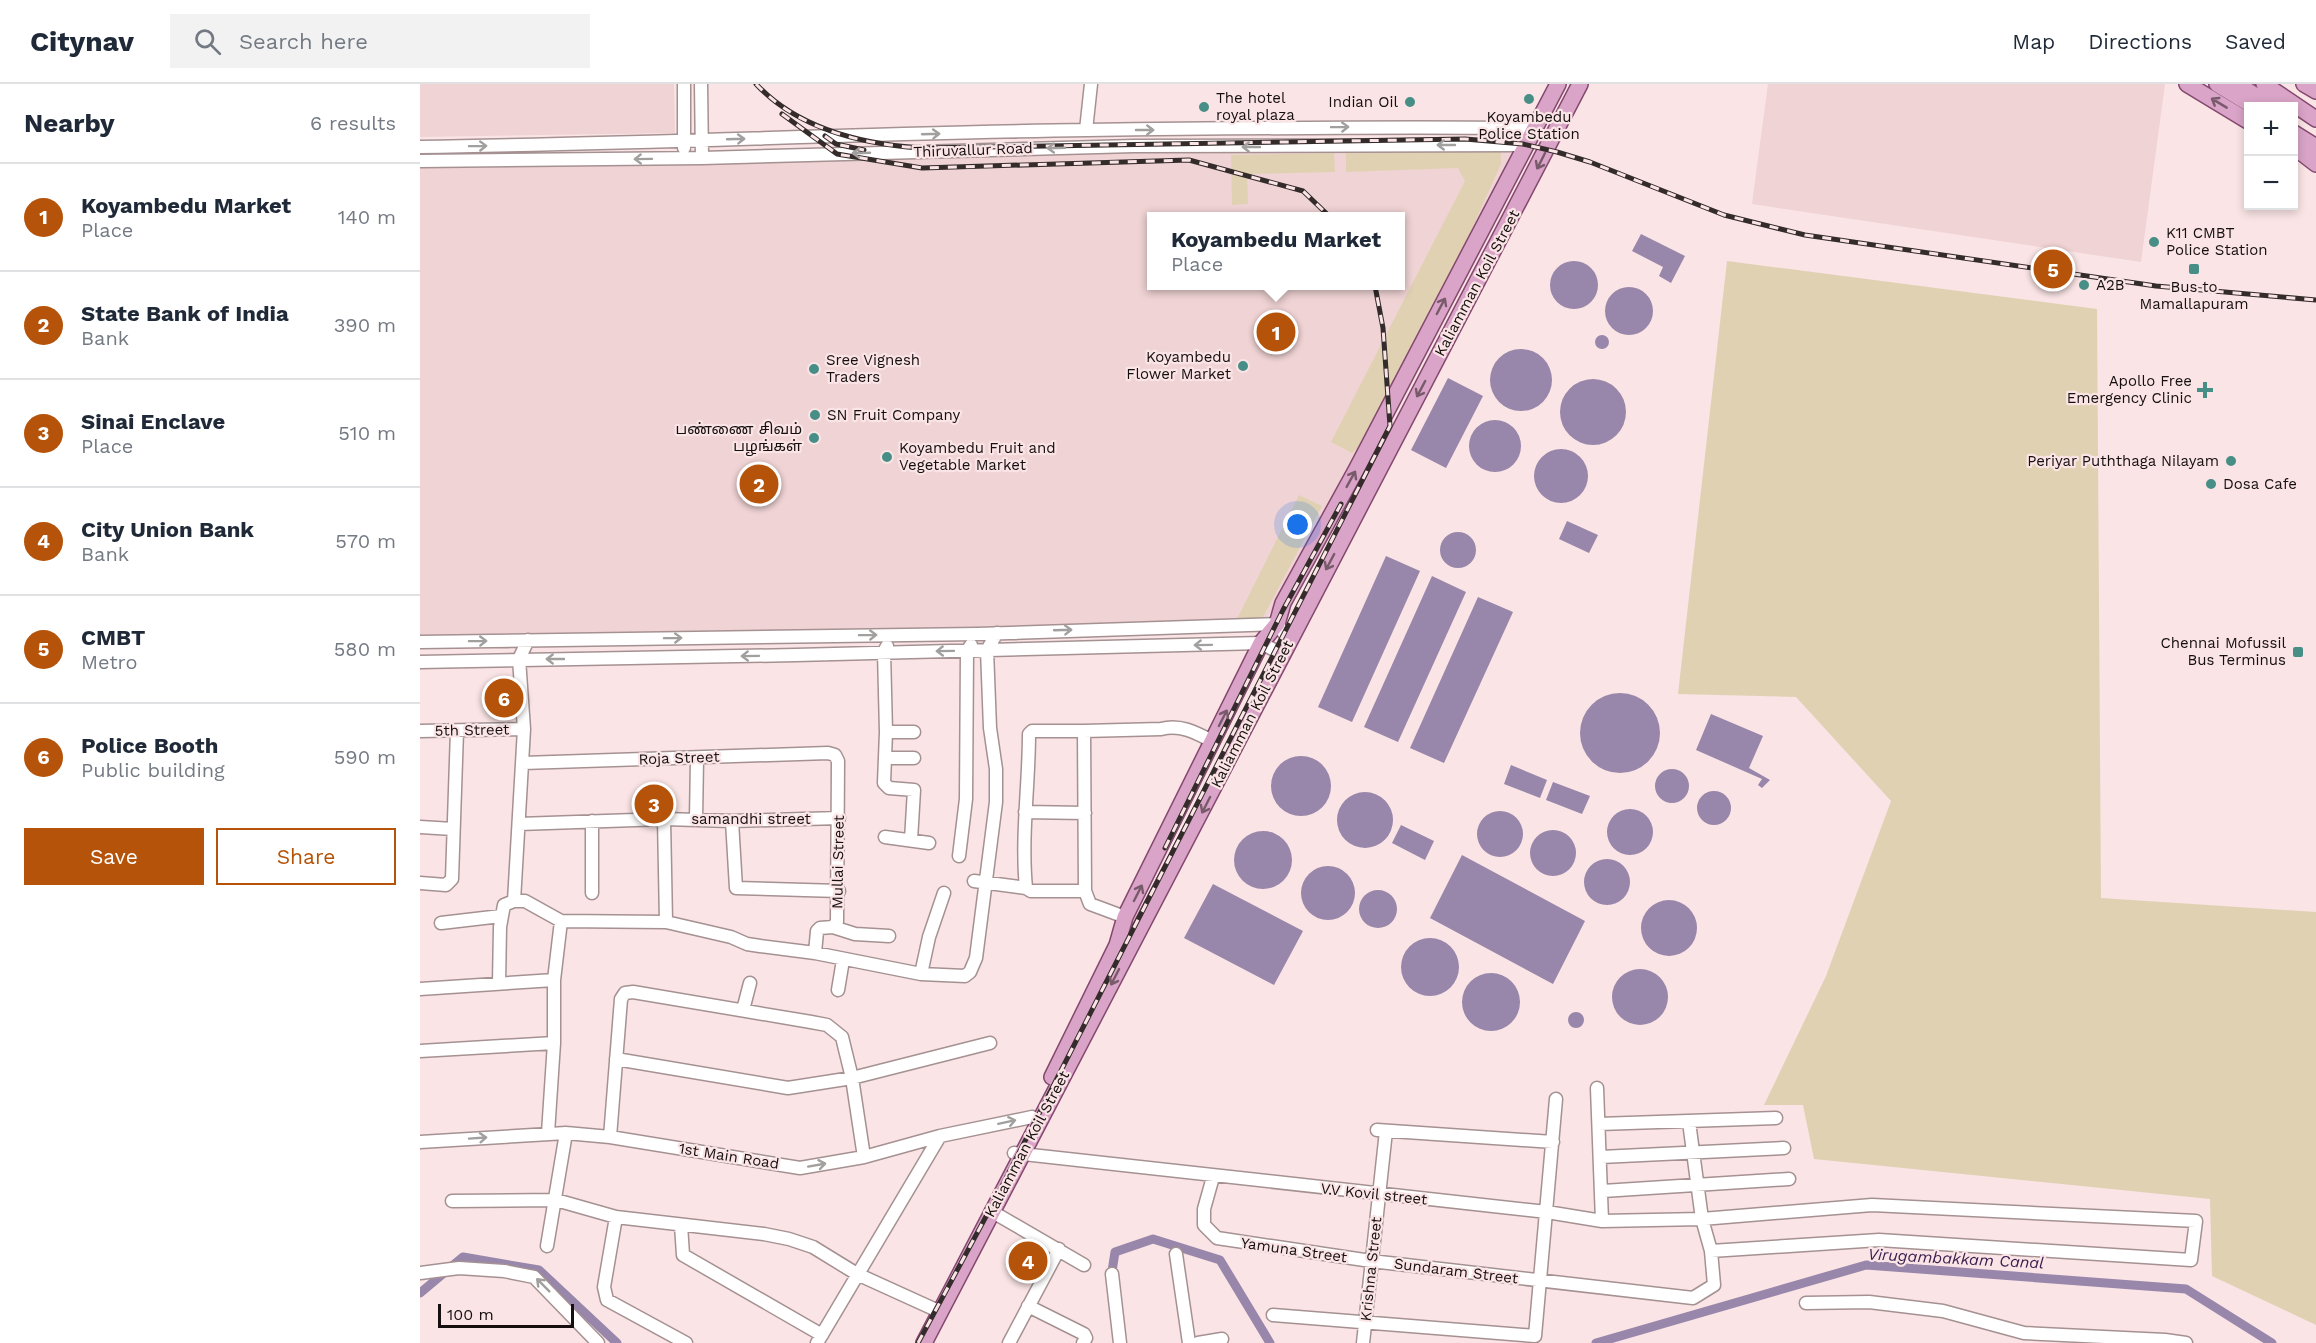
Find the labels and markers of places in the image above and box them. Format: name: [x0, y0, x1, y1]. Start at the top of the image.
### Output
place label: The hotel royal plaza: [1216, 89, 1295, 124]
marker: Koyambedu Police Station: [1522, 92, 1536, 106]
place label: Indian Oil: [1328, 93, 1398, 111]
marker: Indian Oil: [1403, 95, 1417, 109]
marker: The hotel royal plaza: [1197, 100, 1211, 114]
place label: Koyambedu Police Station: [1478, 108, 1580, 143]
place label: K11 CMBT Police Station: [2166, 224, 2267, 259]
marker: K11 CMBT Police Station: [2147, 235, 2161, 249]
pin: 5: [2034, 246, 2072, 291]
marker: Bus to Mamallapuram: [2187, 262, 2201, 276]
place label: A2B: [2096, 276, 2124, 294]
marker: A2B: [2077, 278, 2091, 292]
place label: Bus to Mamallapuram: [2139, 278, 2249, 313]
pin: 1: [1256, 310, 1296, 354]
place label: Koyambedu Flower Market: [1126, 348, 1232, 383]
place label: Sree Vignesh Traders: [826, 351, 920, 386]
marker: Koyambedu Flower Market: [1236, 359, 1250, 373]
marker: Sree Vignesh Traders: [807, 362, 821, 376]
place label: Apollo Free Emergency Clinic: [2067, 372, 2192, 407]
marker: Apollo Free Emergency Clinic: [2196, 381, 2214, 399]
place label: SN Fruit Company: [827, 406, 961, 424]
marker: SN Fruit Company: [808, 408, 822, 422]
place label: பண்ணை சிவம் பழங்கள்: [676, 420, 802, 457]
marker: பண்ணை சிவம் பழங்கள்: [807, 431, 821, 445]
place label: Koyambedu Fruit and Vegetable Market: [899, 439, 1056, 474]
marker: Koyambedu Fruit and Vegetable Market: [880, 450, 894, 464]
place label: Periyar Puththaga Nilayam: [2027, 452, 2219, 470]
marker: Periyar Puththaga Nilayam: [2224, 454, 2238, 468]
pin: 2: [740, 462, 778, 506]
place label: Dosa Cafe: [2223, 475, 2297, 493]
marker: Dosa Cafe: [2204, 477, 2218, 491]
place label: Chennai Mofussil Bus Terminus: [2161, 634, 2286, 669]
marker: Chennai Mofussil Bus Terminus: [2291, 645, 2305, 659]
pin: 6: [484, 676, 524, 720]
pin: 3: [634, 782, 674, 826]
pin: 4: [1008, 1238, 1048, 1284]

